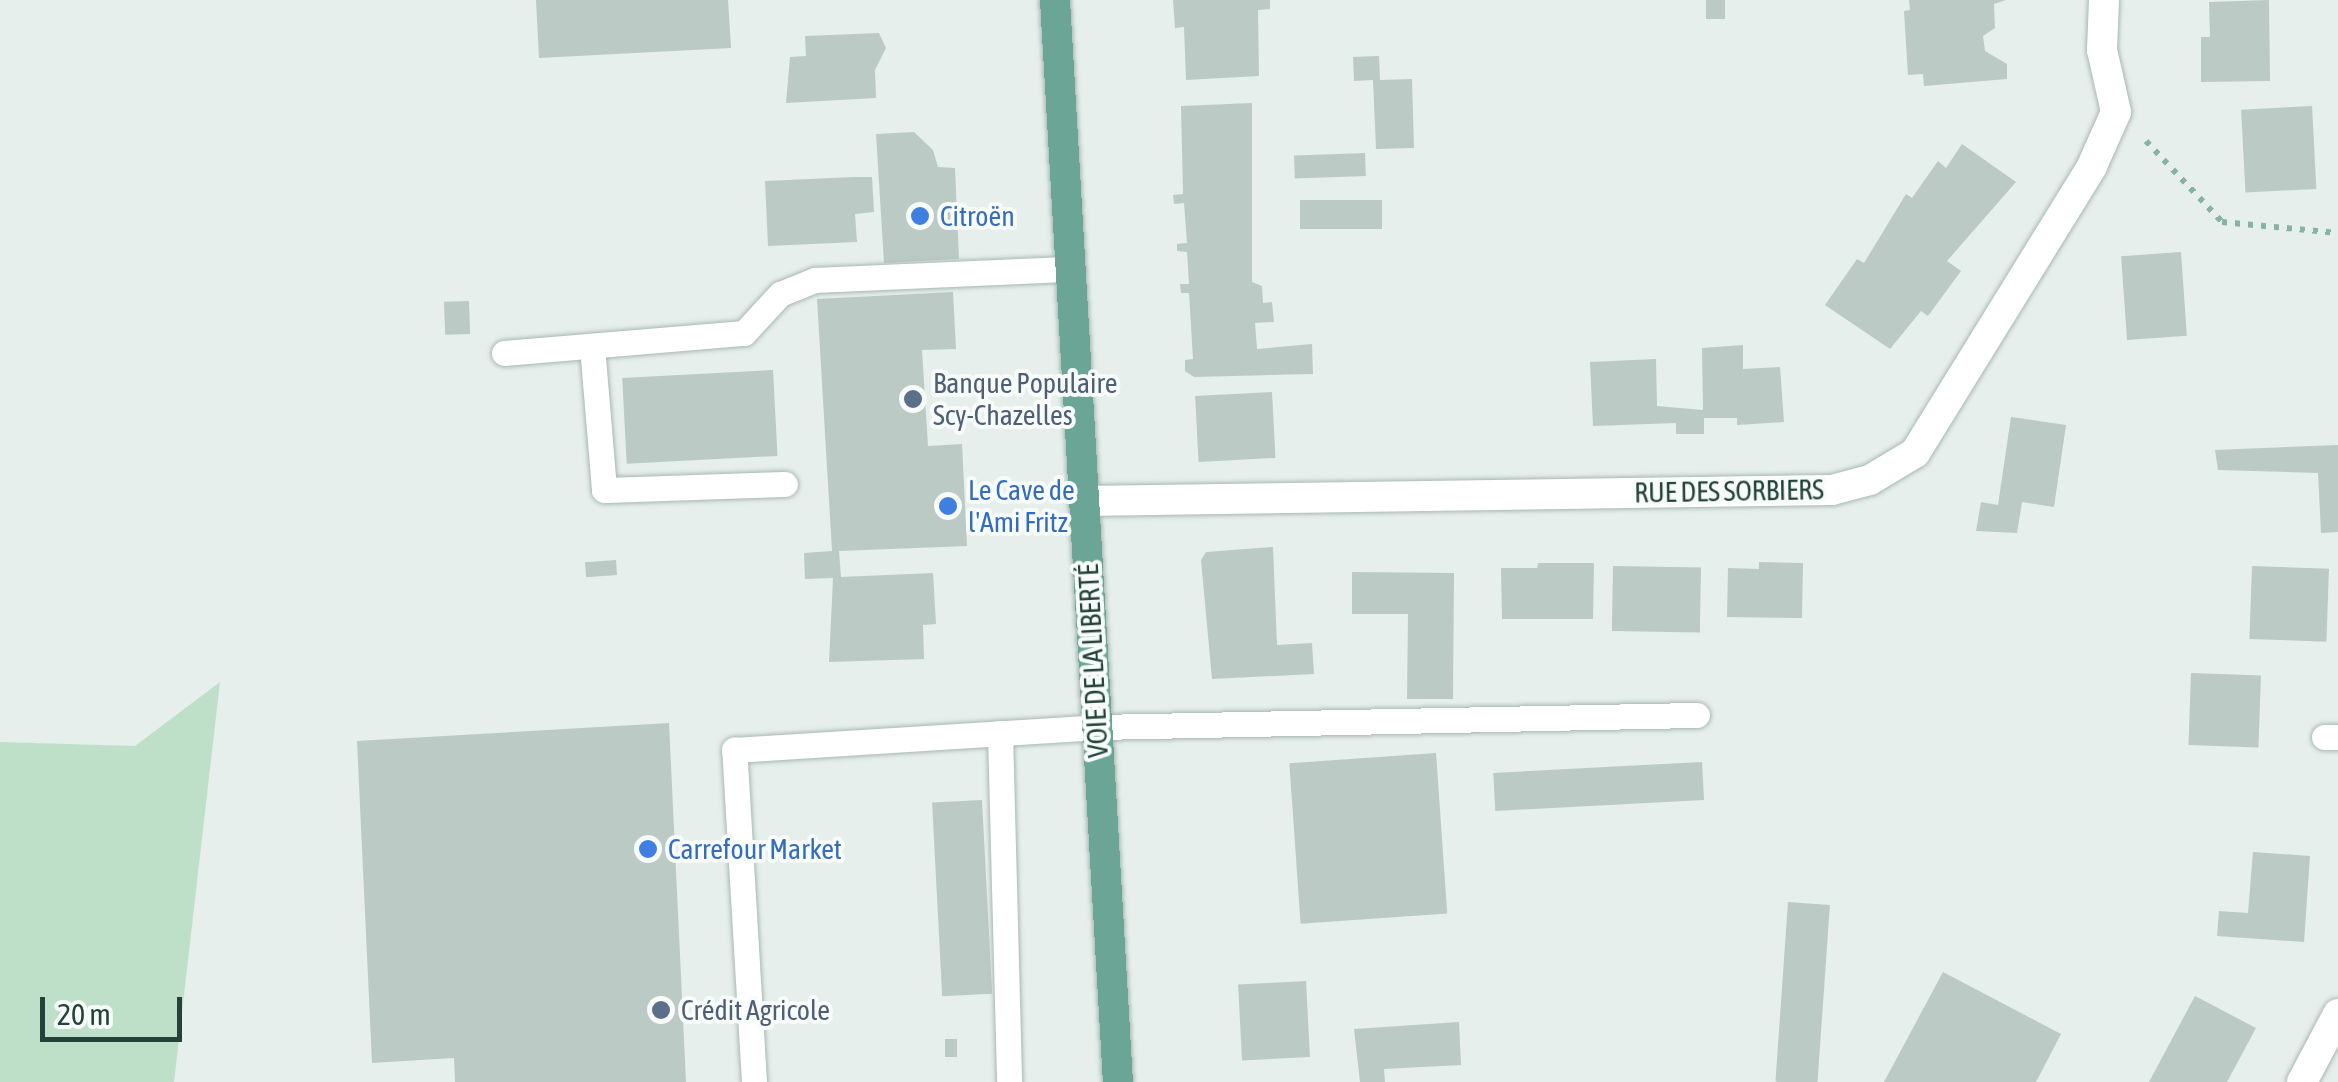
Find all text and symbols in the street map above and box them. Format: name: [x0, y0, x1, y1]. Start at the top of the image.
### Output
place label: Citroën: [940, 199, 1015, 233]
marker: Citroën: [909, 205, 931, 227]
place label: Banque Populaire Scy-Chazelles: [933, 366, 1117, 432]
marker: Banque Populaire Scy-Chazelles: [902, 388, 924, 410]
place label: Le Cave de l'Ami Fritz: [968, 473, 1075, 539]
street label: RUE DES SORBIERS: [1634, 473, 1824, 509]
marker: Le Cave de l'Ami Fritz: [937, 495, 959, 517]
street label: VOIE DE LA LIBERTÉ: [1071, 563, 1115, 759]
place label: Carrefour Market: [668, 832, 842, 866]
marker: Carrefour Market: [637, 838, 659, 860]
scale bar: [45, 977, 188, 1039]
place label: Crédit Agricole: [681, 993, 830, 1027]
text: 20 m: [57, 997, 111, 1031]
marker: Crédit Agricole: [650, 999, 672, 1021]

